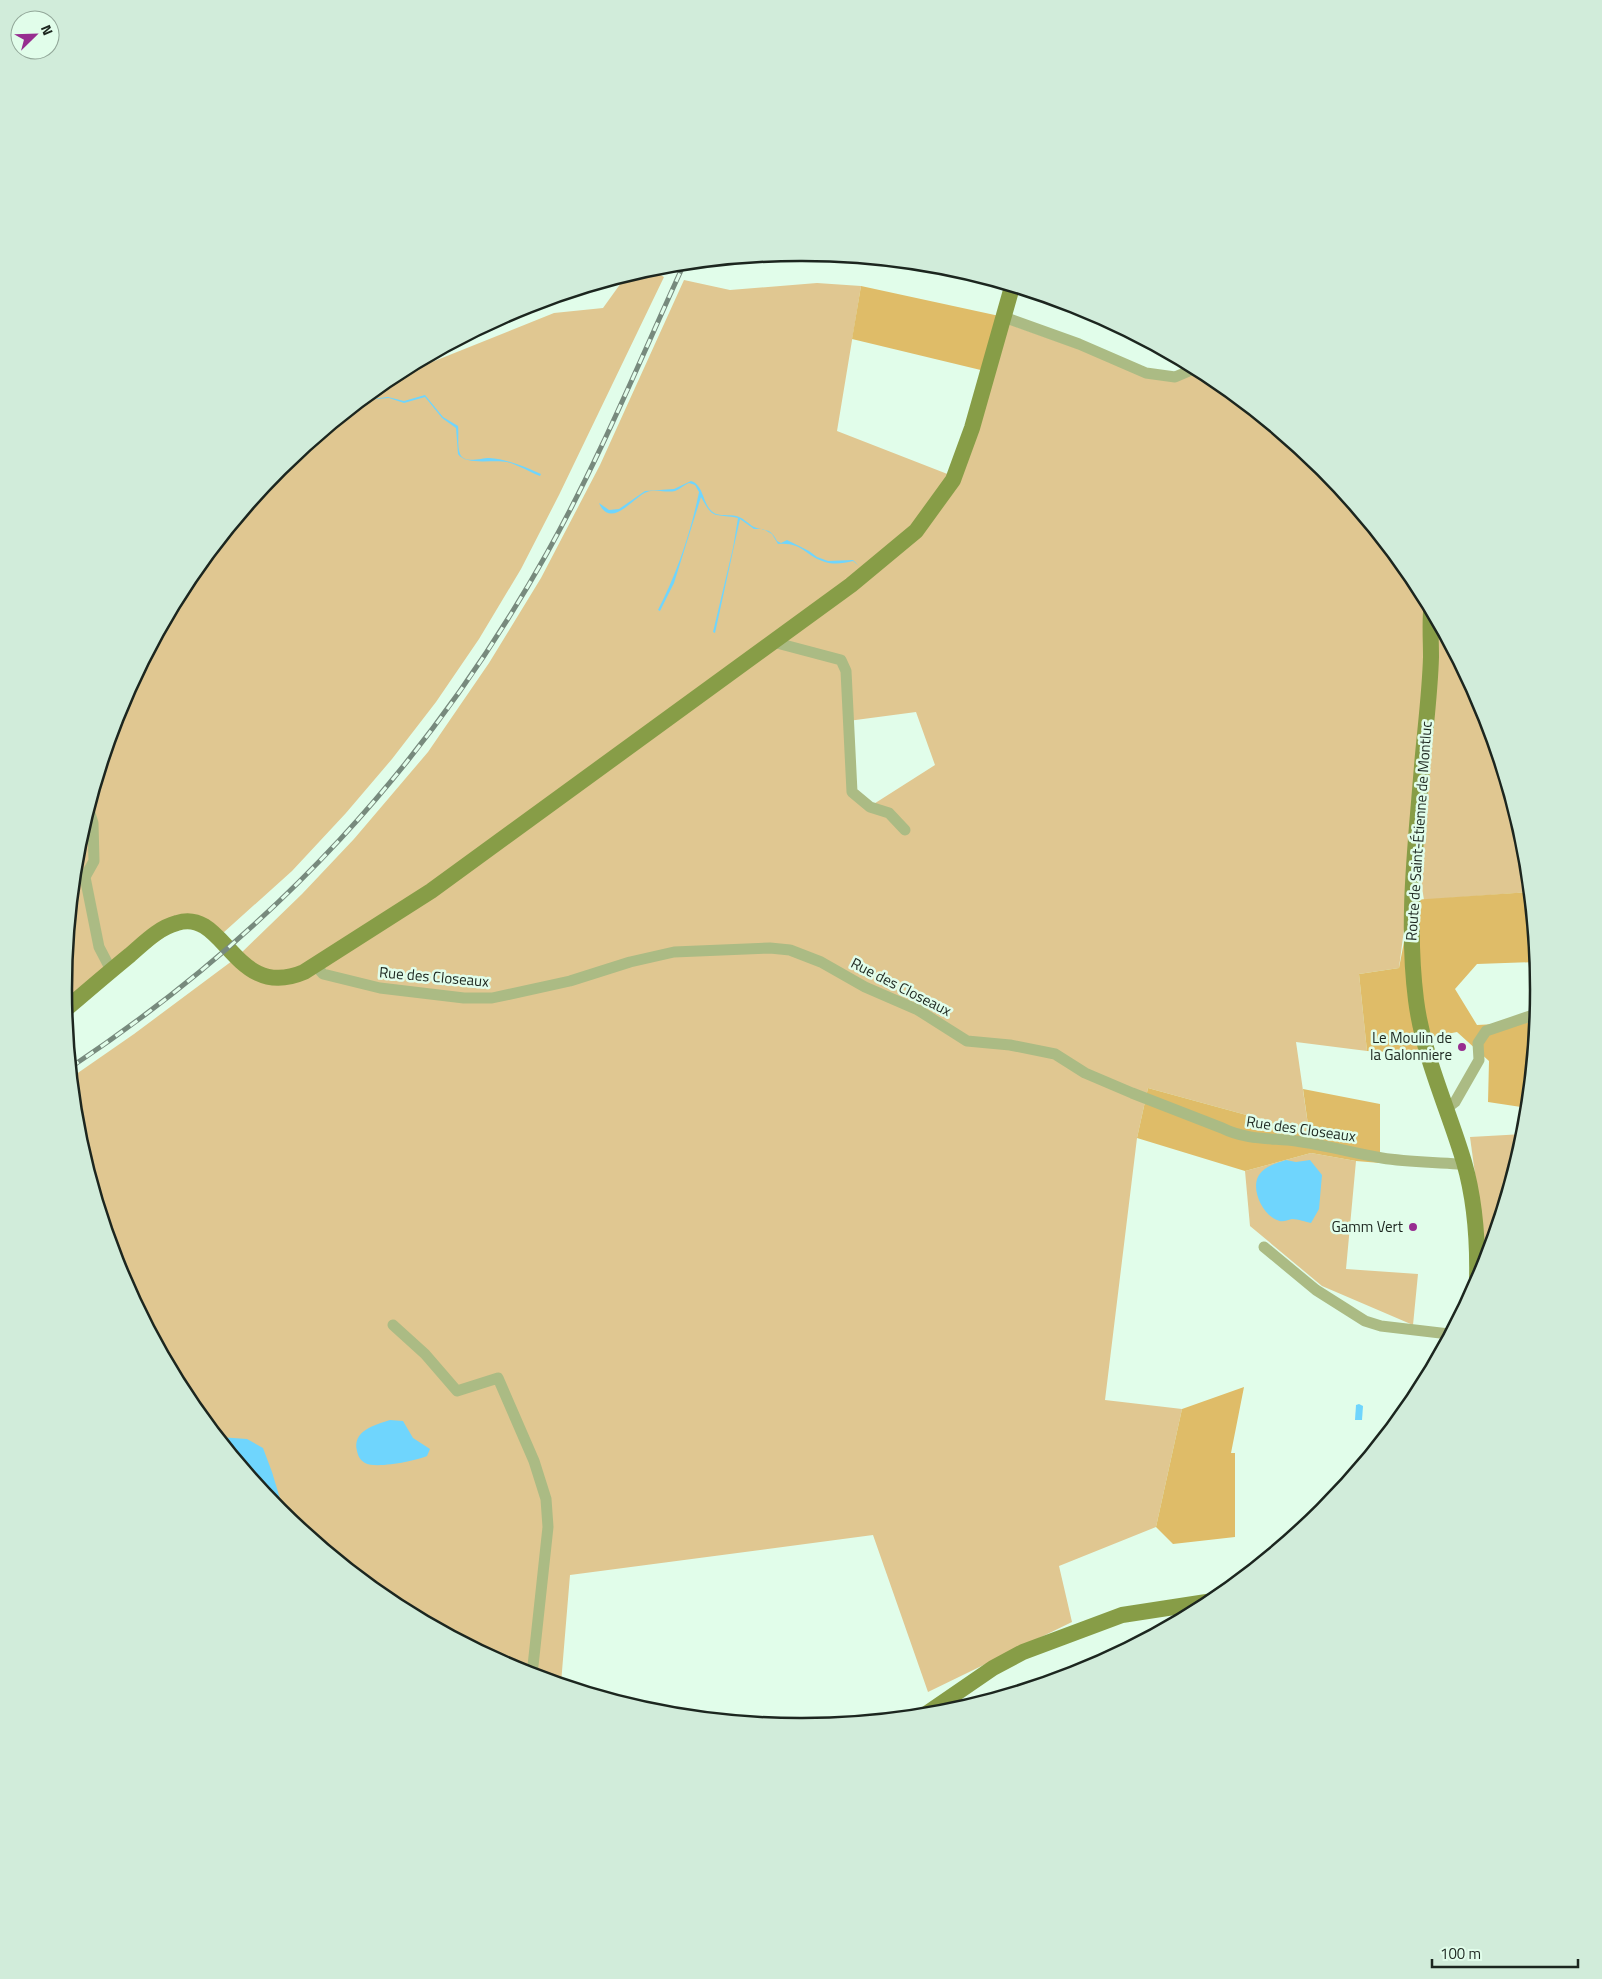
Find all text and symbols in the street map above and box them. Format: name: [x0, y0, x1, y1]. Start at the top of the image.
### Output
north arrow: [10, 10, 60, 60]
text: N: [36, 21, 59, 38]
street label: Route de Saint-Étienne de Montluc: [1399, 720, 1438, 942]
street label: Rue des Closeaux: [847, 951, 956, 1022]
street label: Rue des Closeaux: [378, 960, 490, 993]
place label: Le Moulin de la Galonniere: [1370, 1026, 1452, 1066]
marker: Le Moulin de la Galonniere: [1456, 1041, 1468, 1053]
street label: Rue des Closeaux: [1245, 1109, 1357, 1148]
place label: Gamm Vert: [1332, 1215, 1404, 1238]
marker: Gamm Vert: [1407, 1221, 1419, 1233]
scale bar: [1432, 1936, 1578, 1968]
text: 100 m: [1440, 1942, 1481, 1965]

